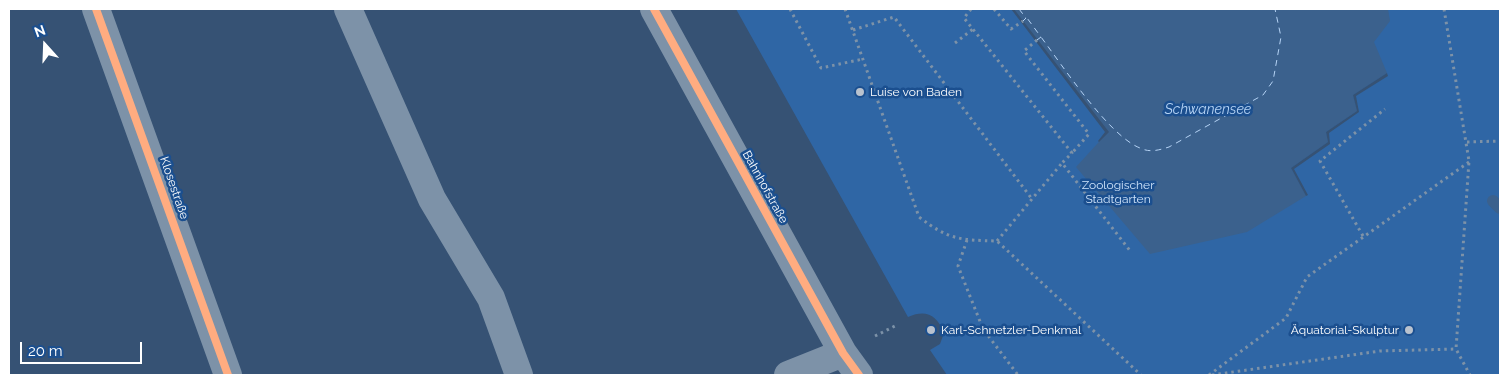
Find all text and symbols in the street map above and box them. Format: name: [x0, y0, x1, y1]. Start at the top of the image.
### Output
north arrow: [20, 20, 70, 70]
text: N: [32, 22, 48, 40]
place label: Luise von Baden: [870, 85, 962, 99]
marker: Luise von Baden: [854, 86, 866, 98]
water label: Schwanensee: [1165, 102, 1251, 118]
street label: Bahnhofstraße: [739, 148, 791, 226]
street label: Klosestraße: [157, 155, 191, 221]
park label: Zoologischer Stadtgarten: [1082, 178, 1154, 206]
place label: Karl-Schnetzler-Denkmal: [941, 323, 1081, 337]
place label: Äquatorial-Skulptur: [1291, 323, 1399, 337]
marker: Karl-Schnetzler-Denkmal: [925, 324, 937, 336]
marker: Äquatorial-Skulptur: [1403, 324, 1415, 336]
scale bar: [22, 332, 145, 364]
text: 20 m: [28, 342, 63, 360]

